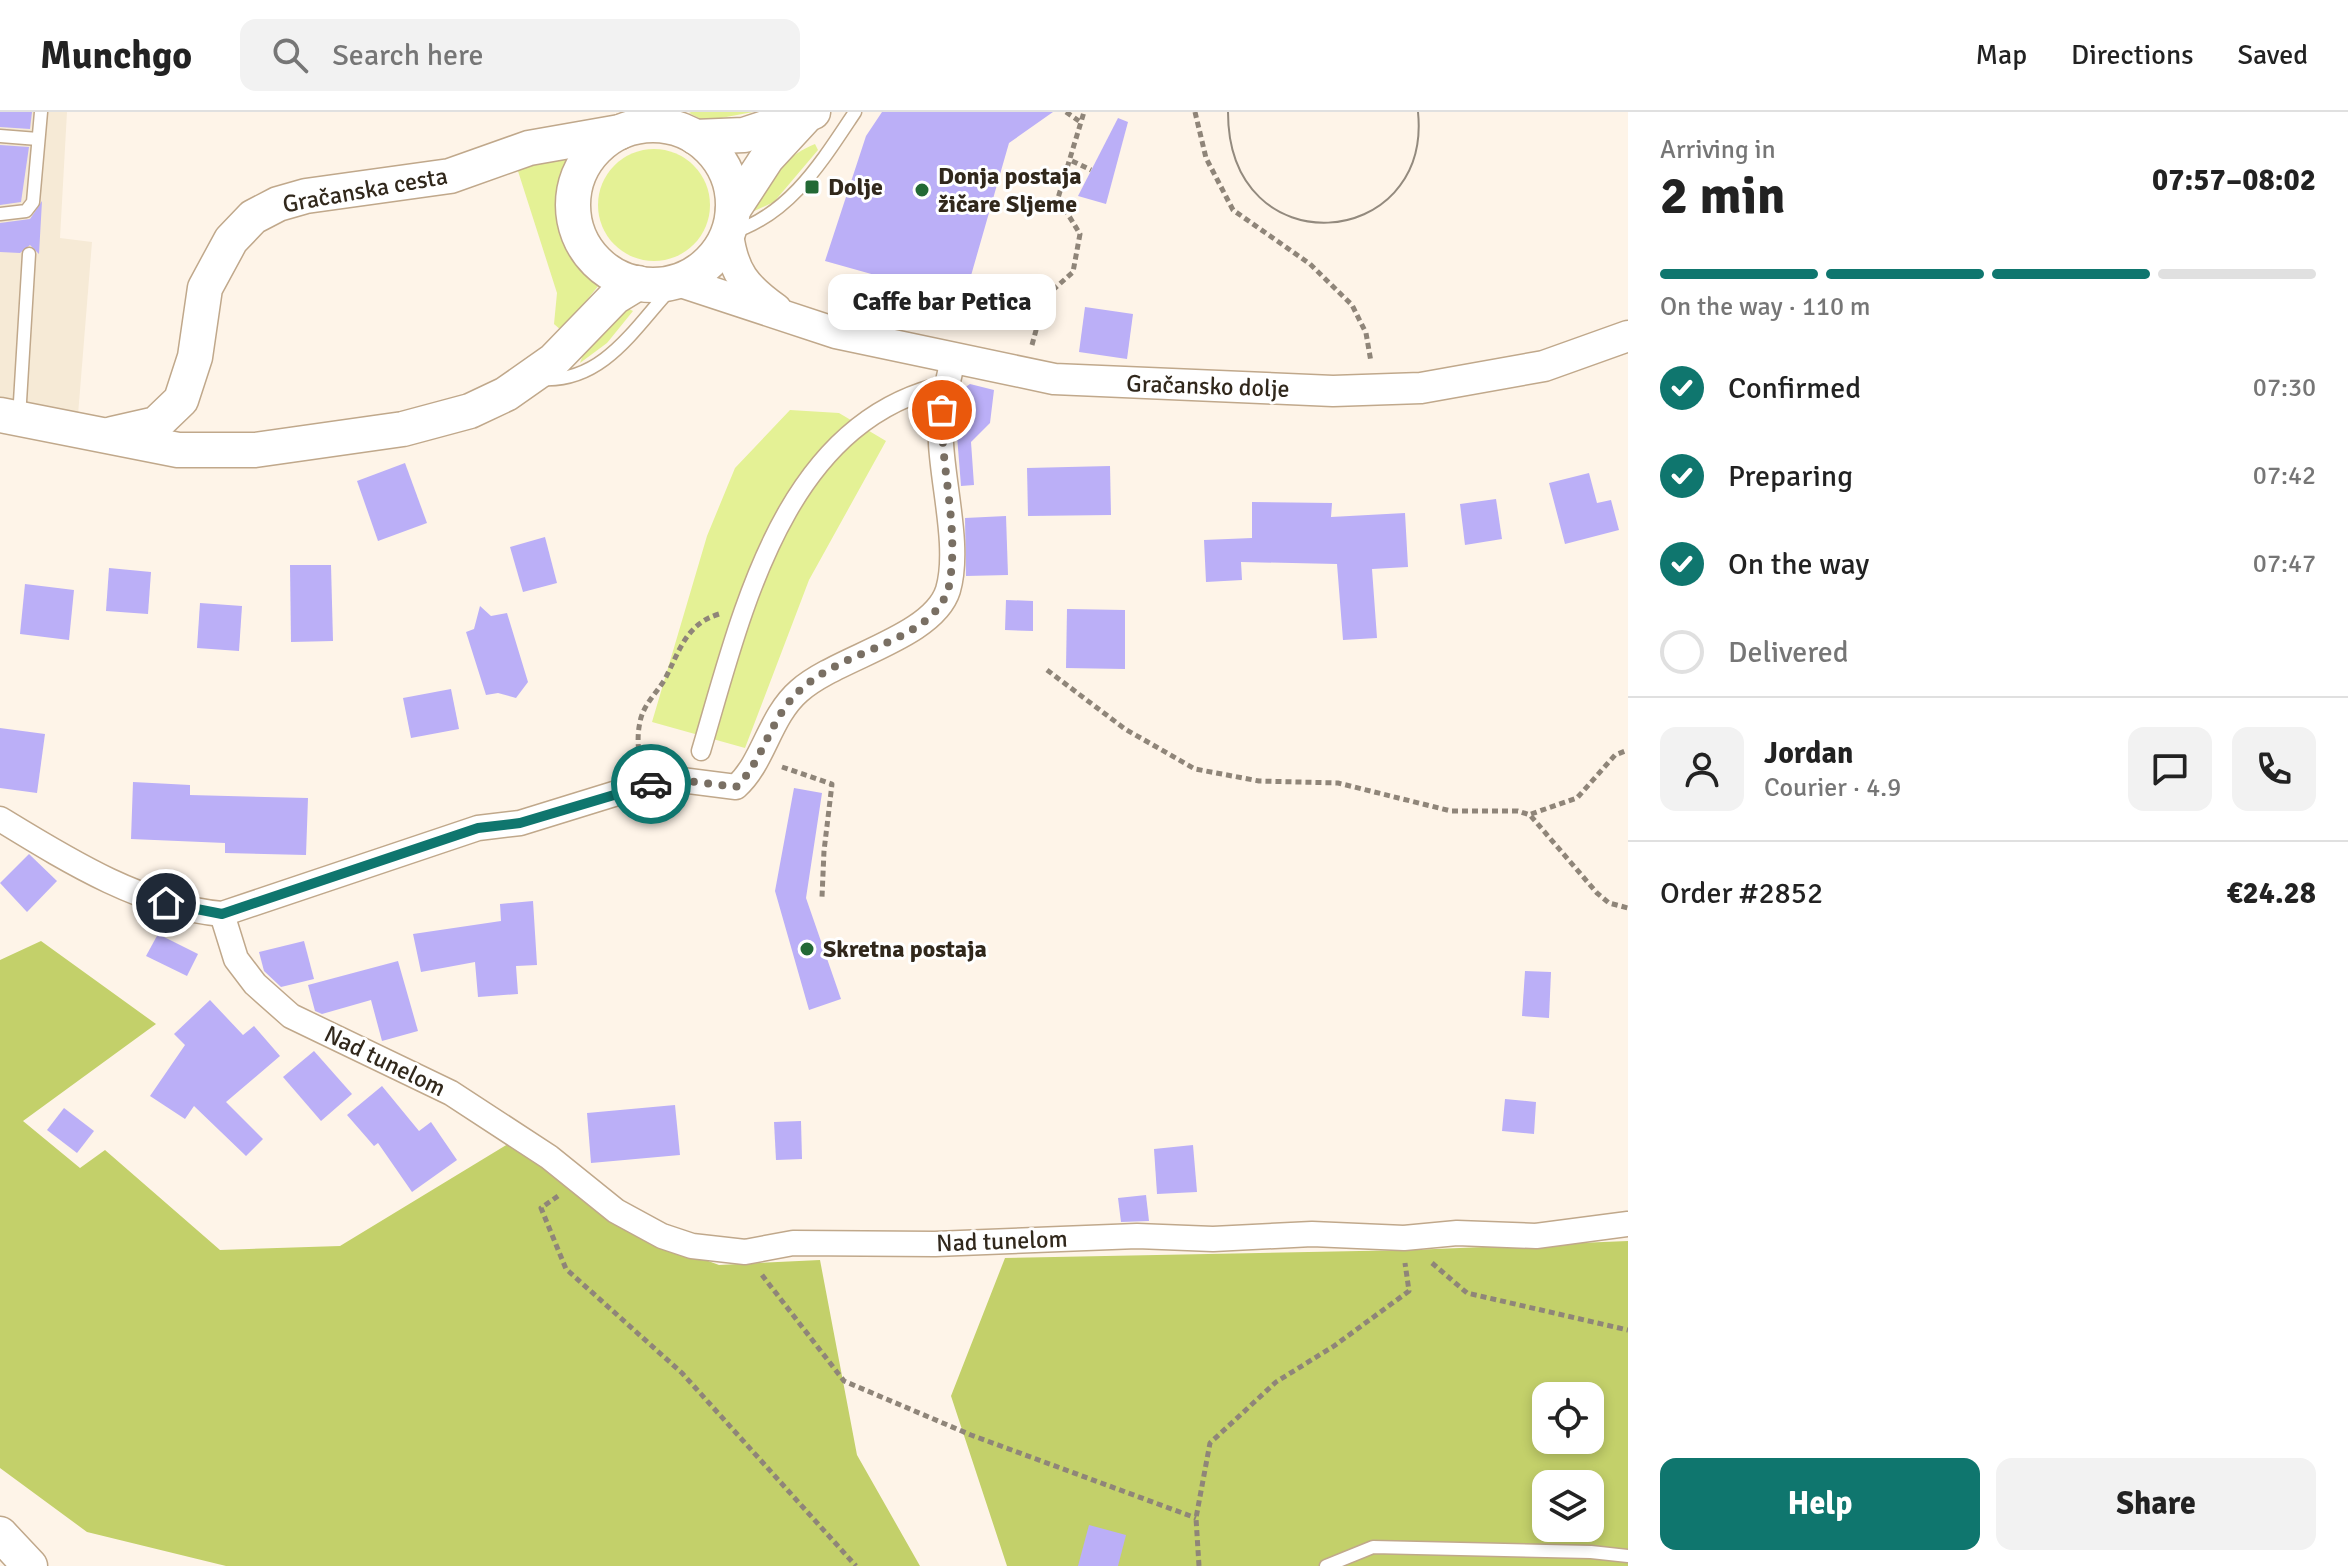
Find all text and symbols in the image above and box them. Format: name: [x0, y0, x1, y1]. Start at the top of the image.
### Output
search box: [240, 19, 800, 91]
text: Munchgo: [40, 32, 192, 79]
icon: search: [268, 33, 312, 77]
text: Search here: [332, 37, 483, 74]
text: Map: [1975, 38, 2027, 72]
text: Directions: [2071, 38, 2193, 72]
text: Saved: [2237, 38, 2308, 72]
text: Arriving in: [1660, 134, 1776, 166]
street label: Gračanska cesta: [280, 161, 450, 219]
place label: Donja postaja žičare Sljeme: [938, 161, 1082, 219]
text: 07:57–08:02: [2152, 162, 2316, 199]
text: 2 min: [1660, 164, 1786, 228]
place label: Dolje: [828, 172, 883, 202]
marker: Dolje: [803, 178, 821, 196]
marker: Donja postaja žičare Sljeme: [913, 181, 931, 199]
callout: Caffe bar Petica: [828, 274, 1056, 330]
text: Caffe bar Petica: [852, 286, 1032, 318]
text: On the way · 110 m: [1660, 291, 1870, 323]
icon: check: [1660, 366, 1704, 410]
street label: Gračansko dolje: [1126, 368, 1290, 404]
text: Confirmed: [1728, 370, 1861, 407]
text: 07:30: [2253, 372, 2316, 404]
pin: [908, 376, 976, 444]
icon: bag: [920, 388, 964, 432]
icon: check: [1660, 454, 1704, 498]
text: Preparing: [1728, 458, 1853, 495]
text: 07:42: [2253, 460, 2316, 492]
icon: check: [1660, 542, 1704, 586]
text: On the way: [1728, 546, 1869, 583]
text: 07:47: [2253, 548, 2316, 580]
text: Delivered: [1728, 634, 1849, 671]
button: person: [1660, 727, 1744, 811]
button: chat: [2128, 727, 2212, 811]
button: phone: [2232, 727, 2316, 811]
text: Jordan: [1764, 735, 1853, 772]
courier: [611, 744, 691, 824]
icon: car: [629, 762, 673, 806]
text: Courier · 4.9: [1764, 772, 1901, 804]
pin: [132, 869, 200, 937]
text: Order #2852: [1660, 875, 1823, 912]
text: €24.28: [2226, 875, 2316, 912]
icon: home: [144, 881, 188, 925]
place label: Skretna postaja: [823, 934, 987, 964]
marker: Skretna postaja: [798, 940, 816, 958]
street label: Nad tunelom: [319, 1019, 451, 1103]
street label: Nad tunelom: [936, 1224, 1068, 1258]
map controls: [1532, 1382, 1604, 1542]
button: locate: [1532, 1382, 1604, 1454]
button: Help: [1660, 1458, 1980, 1550]
button: Share: [1996, 1458, 2316, 1550]
button: layers: [1532, 1470, 1604, 1542]

